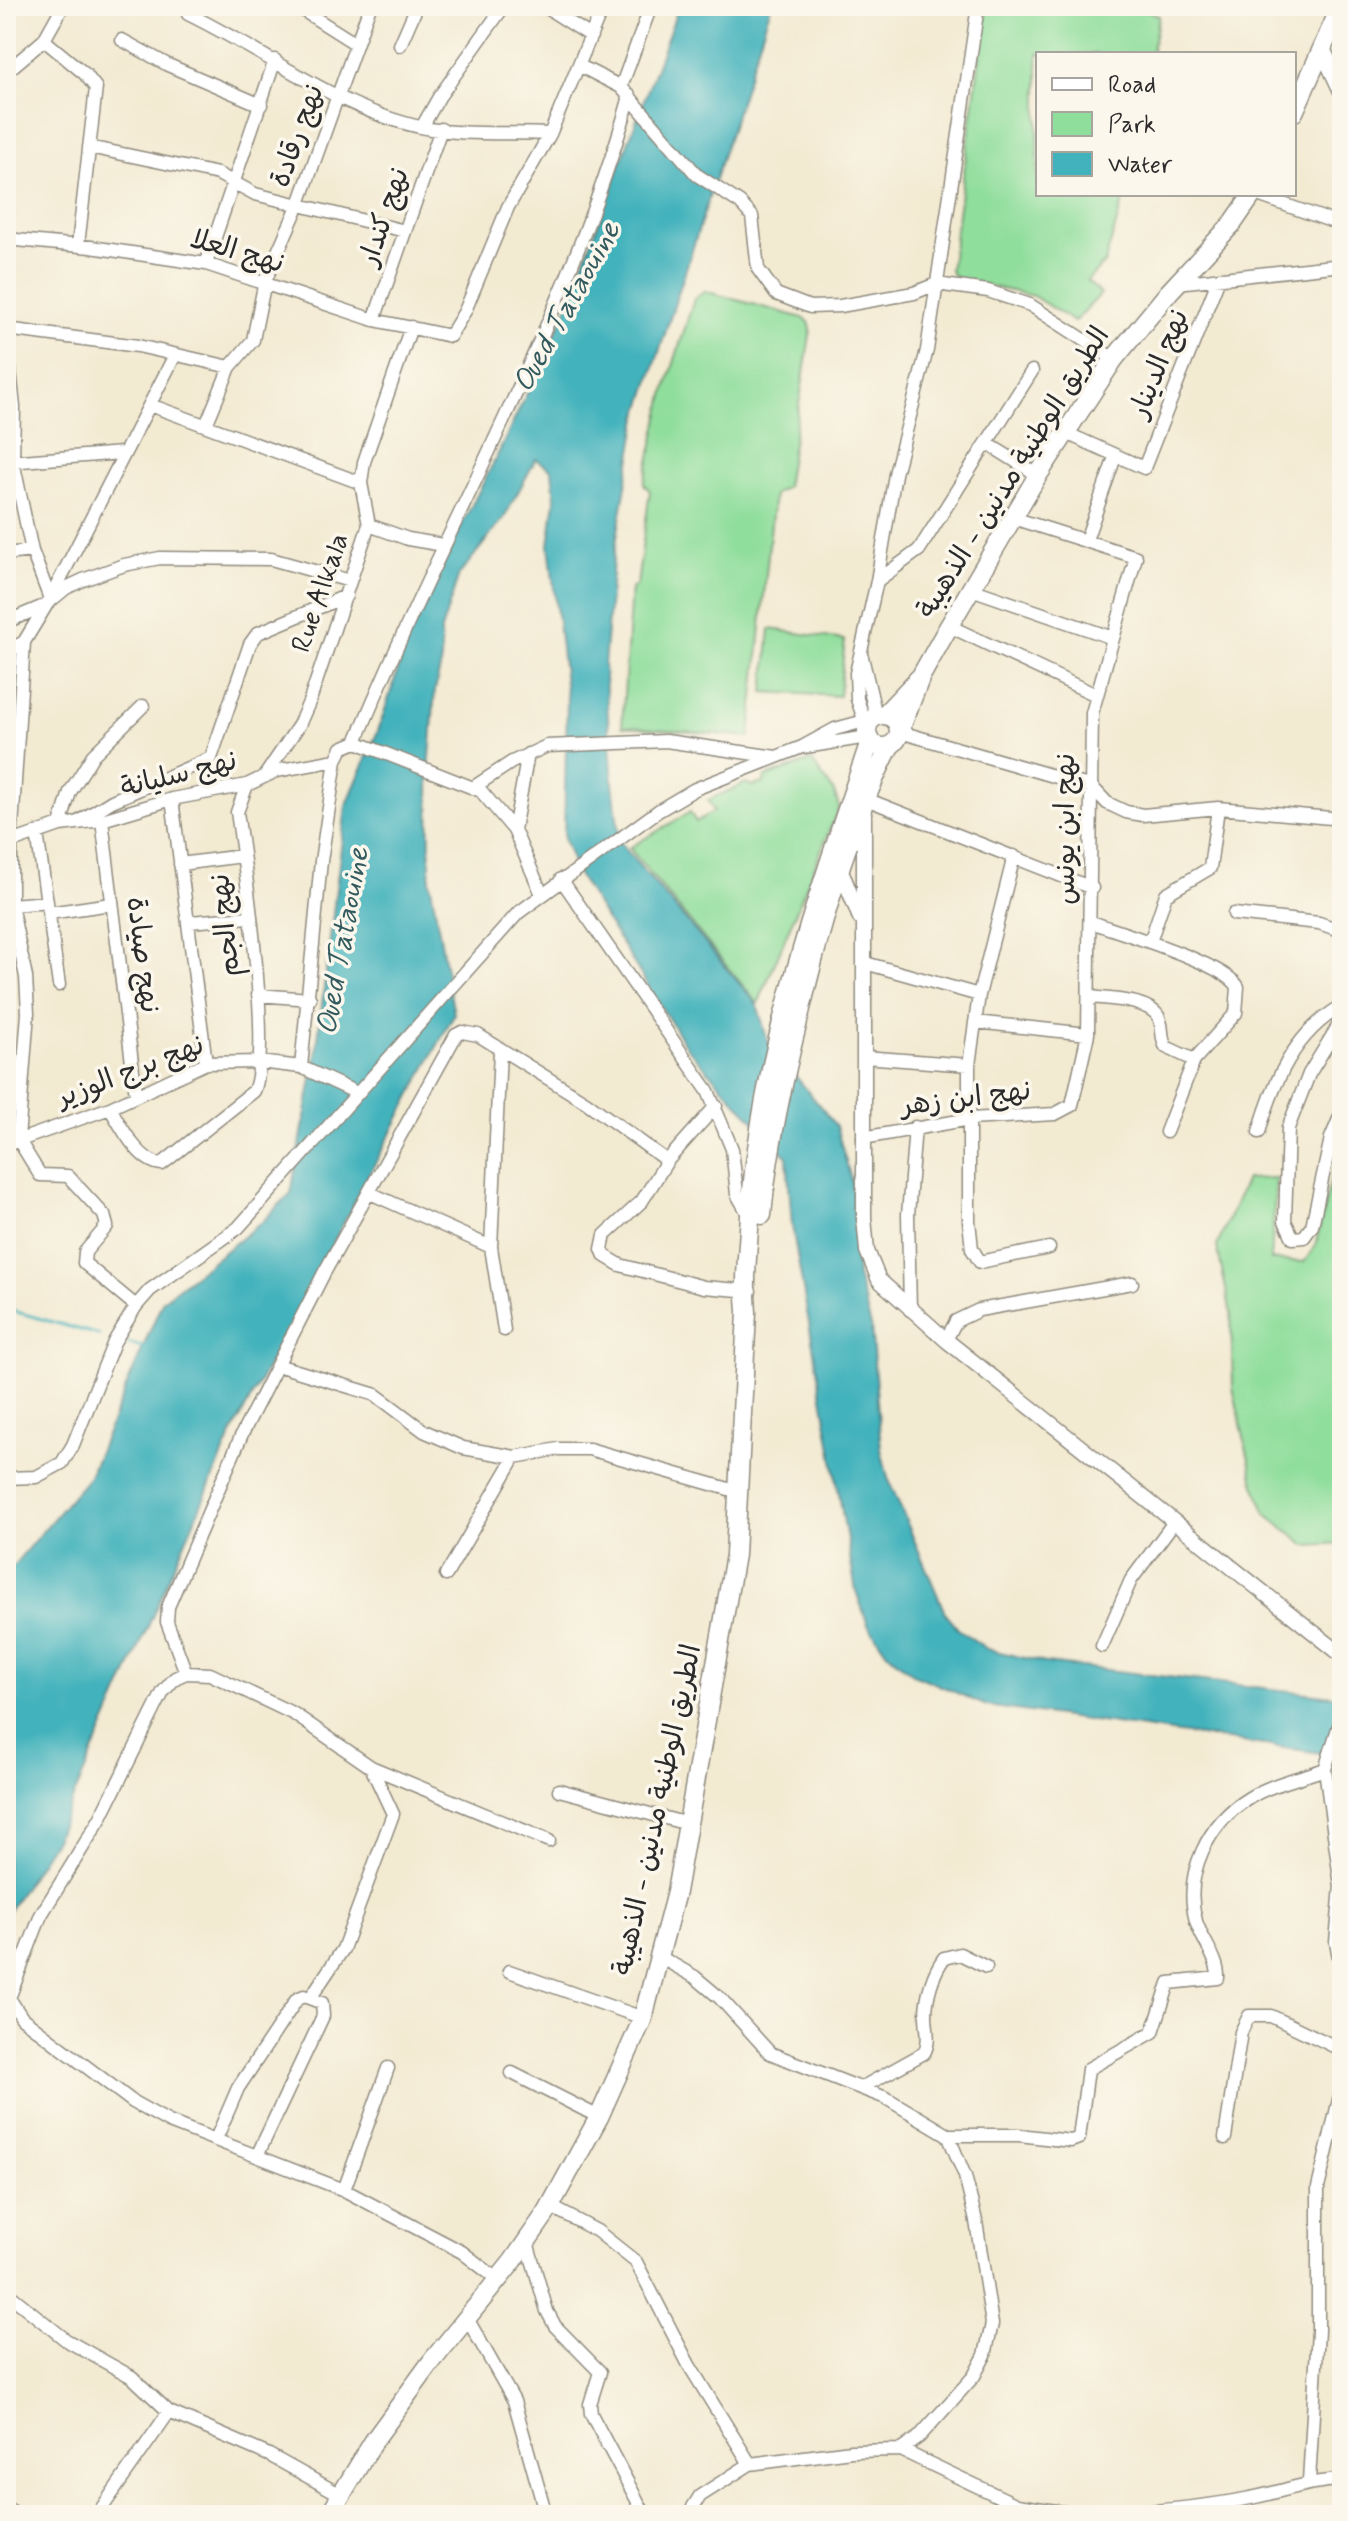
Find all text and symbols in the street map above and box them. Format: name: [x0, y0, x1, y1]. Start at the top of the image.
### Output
legend: [1036, 52, 1296, 196]
text: Road: [1108, 70, 1156, 101]
street label: نهج رقادة: [262, 80, 334, 192]
text: Park: [1108, 110, 1156, 141]
text: Water: [1108, 150, 1173, 181]
street label: نهج كندار: [350, 163, 419, 273]
water label: Oued Tataouine: [504, 214, 630, 399]
street label: نهج العلا: [186, 221, 288, 283]
street label: نهج الدينار: [1121, 304, 1198, 426]
street label: الطريق الوطنية مدنين - الذهيبة: [909, 320, 1119, 626]
street label: Rue Alkala: [283, 528, 359, 658]
street label: نهج سليانة: [117, 743, 241, 807]
street label: نهج ابن يونس: [1048, 753, 1085, 905]
water label: Oued Tataouine: [307, 843, 379, 1038]
street label: نهج الجم: [202, 872, 251, 978]
street label: نهج صيادة: [117, 895, 167, 1015]
street label: نهج برج الوزير: [50, 1027, 210, 1118]
street label: نهج ابن زهر: [897, 1073, 1033, 1126]
street label: الطريق الوطنية مدنين - الذهيبة: [605, 1641, 711, 1979]

